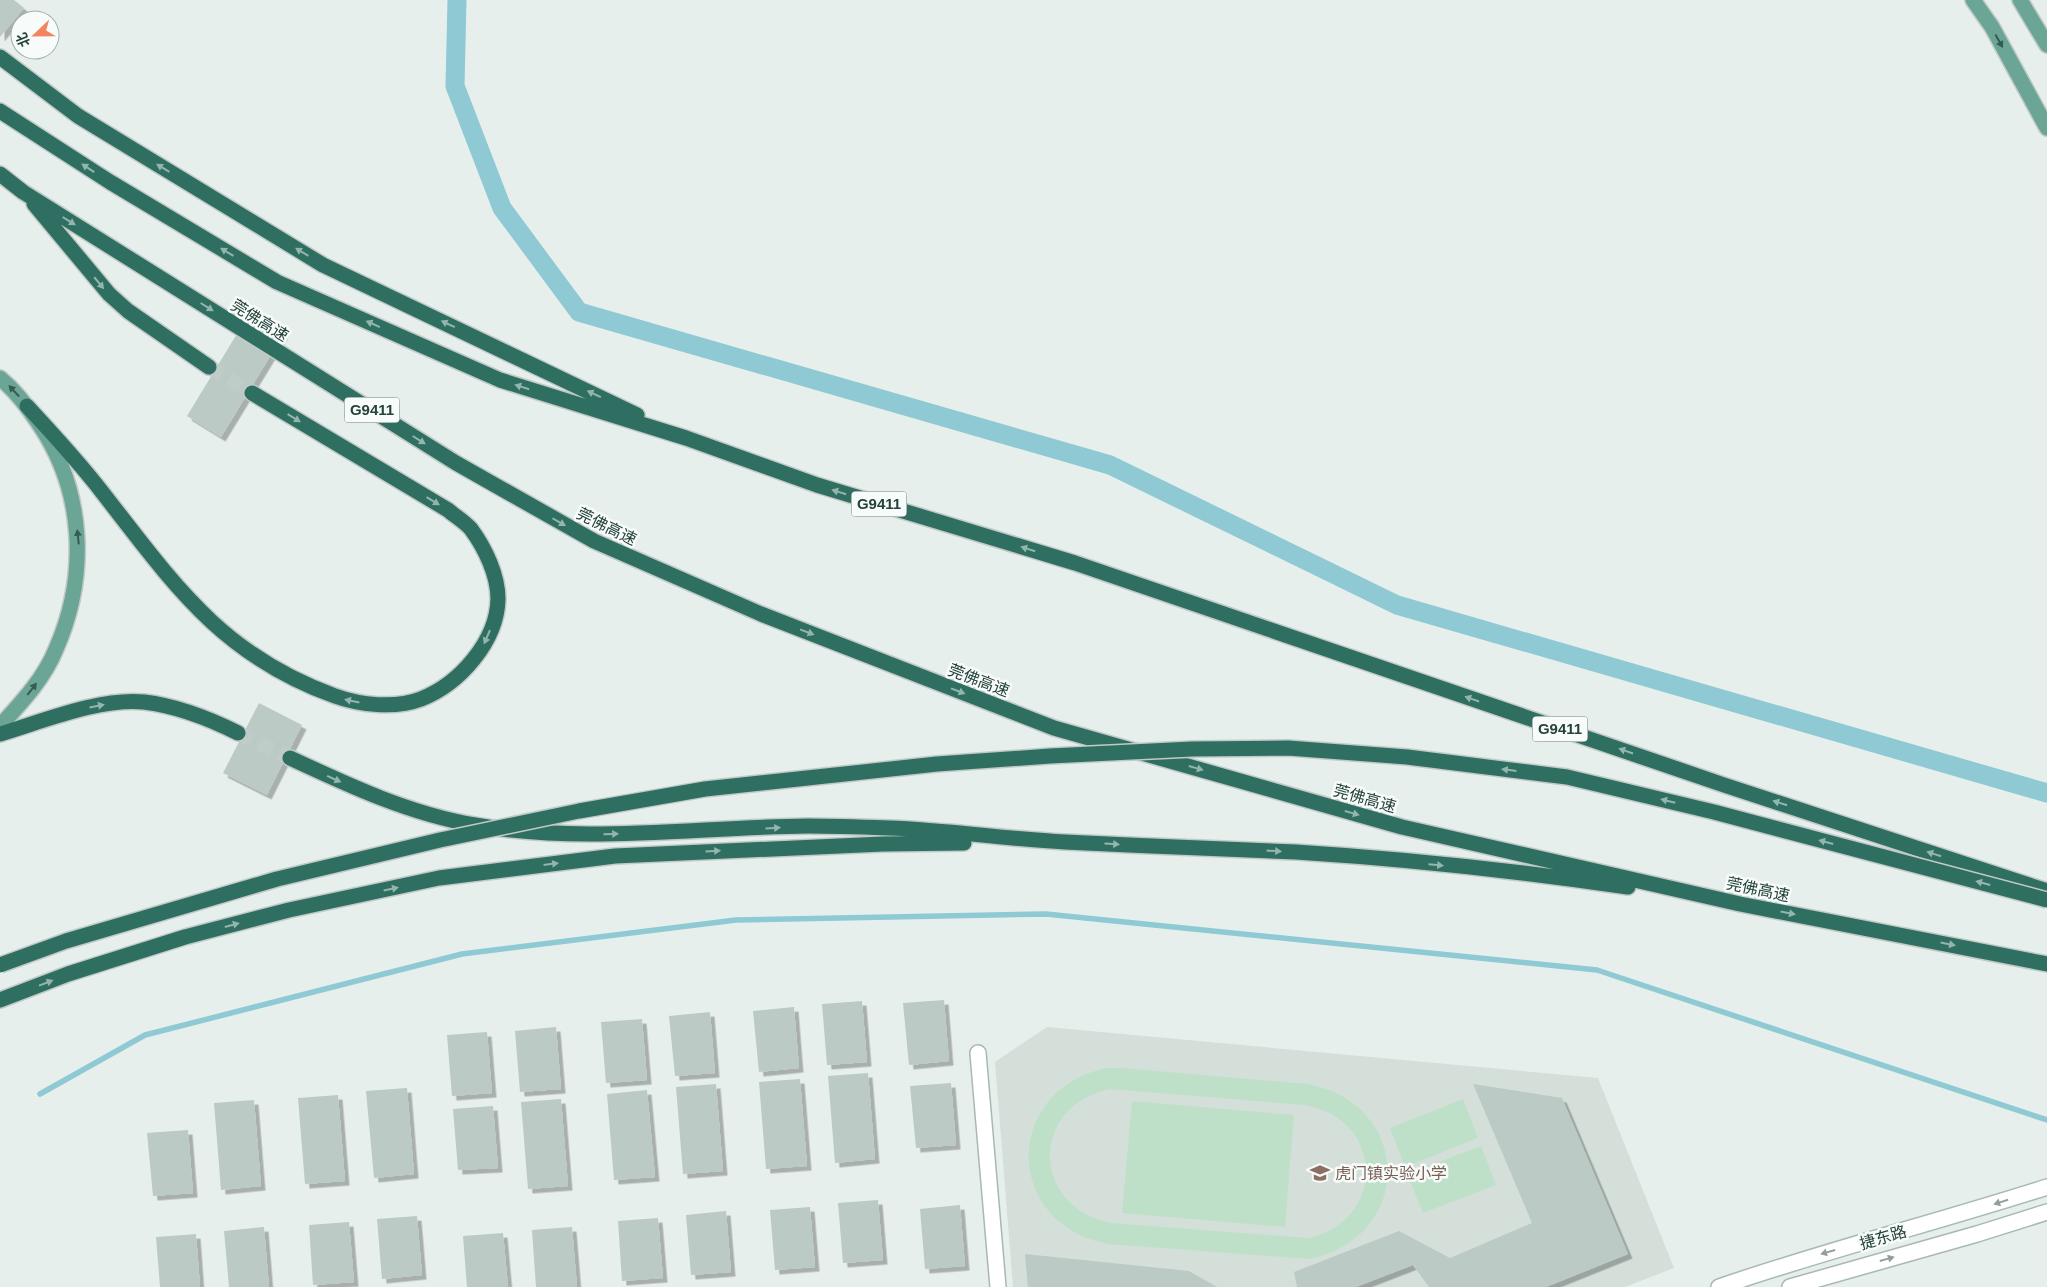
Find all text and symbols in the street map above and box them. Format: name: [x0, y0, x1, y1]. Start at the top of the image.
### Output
north arrow: [10, 10, 60, 60]
text: 北: [13, 30, 33, 49]
one-way arrow: [1995, 34, 2003, 48]
one-way arrow: [82, 163, 95, 173]
one-way arrow: [157, 163, 170, 172]
one-way arrow: [63, 216, 76, 225]
one-way arrow: [221, 247, 234, 256]
one-way arrow: [296, 248, 309, 257]
one-way arrow: [94, 276, 105, 289]
street label: 莞佛高速: [228, 296, 291, 345]
one-way arrow: [200, 302, 214, 312]
one-way arrow: [366, 319, 380, 327]
one-way arrow: [441, 320, 455, 328]
one-way arrow: [515, 383, 530, 390]
one-way arrow: [8, 386, 20, 398]
one-way arrow: [587, 390, 602, 399]
road number: G9411: [344, 398, 400, 422]
one-way arrow: [287, 414, 300, 423]
one-way arrow: [412, 435, 426, 444]
one-way arrow: [832, 488, 847, 495]
road number: G9411: [852, 492, 906, 516]
one-way arrow: [427, 497, 440, 506]
street label: 莞佛高速: [574, 505, 639, 548]
one-way arrow: [553, 517, 566, 526]
one-way arrow: [74, 529, 82, 545]
one-way arrow: [1021, 545, 1036, 553]
one-way arrow: [799, 629, 814, 636]
one-way arrow: [482, 630, 490, 644]
street label: 莞佛高速: [946, 661, 1012, 700]
one-way arrow: [27, 682, 37, 696]
one-way arrow: [951, 687, 965, 695]
one-way arrow: [1464, 695, 1479, 703]
one-way arrow: [344, 696, 360, 704]
one-way arrow: [90, 702, 106, 710]
road number: G9411: [1532, 716, 1588, 742]
one-way arrow: [1618, 747, 1633, 755]
one-way arrow: [1188, 765, 1203, 773]
one-way arrow: [1501, 766, 1517, 774]
one-way arrow: [327, 775, 341, 783]
street label: 莞佛高速: [1332, 781, 1398, 815]
one-way arrow: [1661, 797, 1676, 805]
one-way arrow: [1772, 799, 1787, 807]
one-way arrow: [1344, 809, 1359, 817]
one-way arrow: [766, 823, 782, 831]
one-way arrow: [603, 829, 619, 837]
one-way arrow: [1818, 838, 1833, 846]
one-way arrow: [1104, 840, 1120, 848]
one-way arrow: [705, 847, 721, 855]
one-way arrow: [1266, 848, 1282, 856]
one-way arrow: [1926, 850, 1941, 858]
one-way arrow: [544, 860, 560, 868]
one-way arrow: [1428, 861, 1444, 869]
street label: 莞佛高速: [1725, 875, 1791, 904]
one-way arrow: [1975, 879, 1990, 887]
one-way arrow: [383, 884, 399, 892]
one-way arrow: [1781, 909, 1796, 917]
one-way arrow: [225, 921, 240, 929]
one-way arrow: [1940, 940, 1955, 948]
one-way arrow: [38, 979, 53, 986]
school or university icon: 虎门镇实验小学: [1309, 1162, 1331, 1184]
place label: 虎门镇实验小学: [1335, 1165, 1447, 1182]
one-way arrow: [1993, 1199, 2008, 1207]
street label: 捷东路: [1858, 1223, 1909, 1252]
one-way arrow: [1820, 1249, 1835, 1257]
one-way arrow: [1879, 1255, 1895, 1263]

